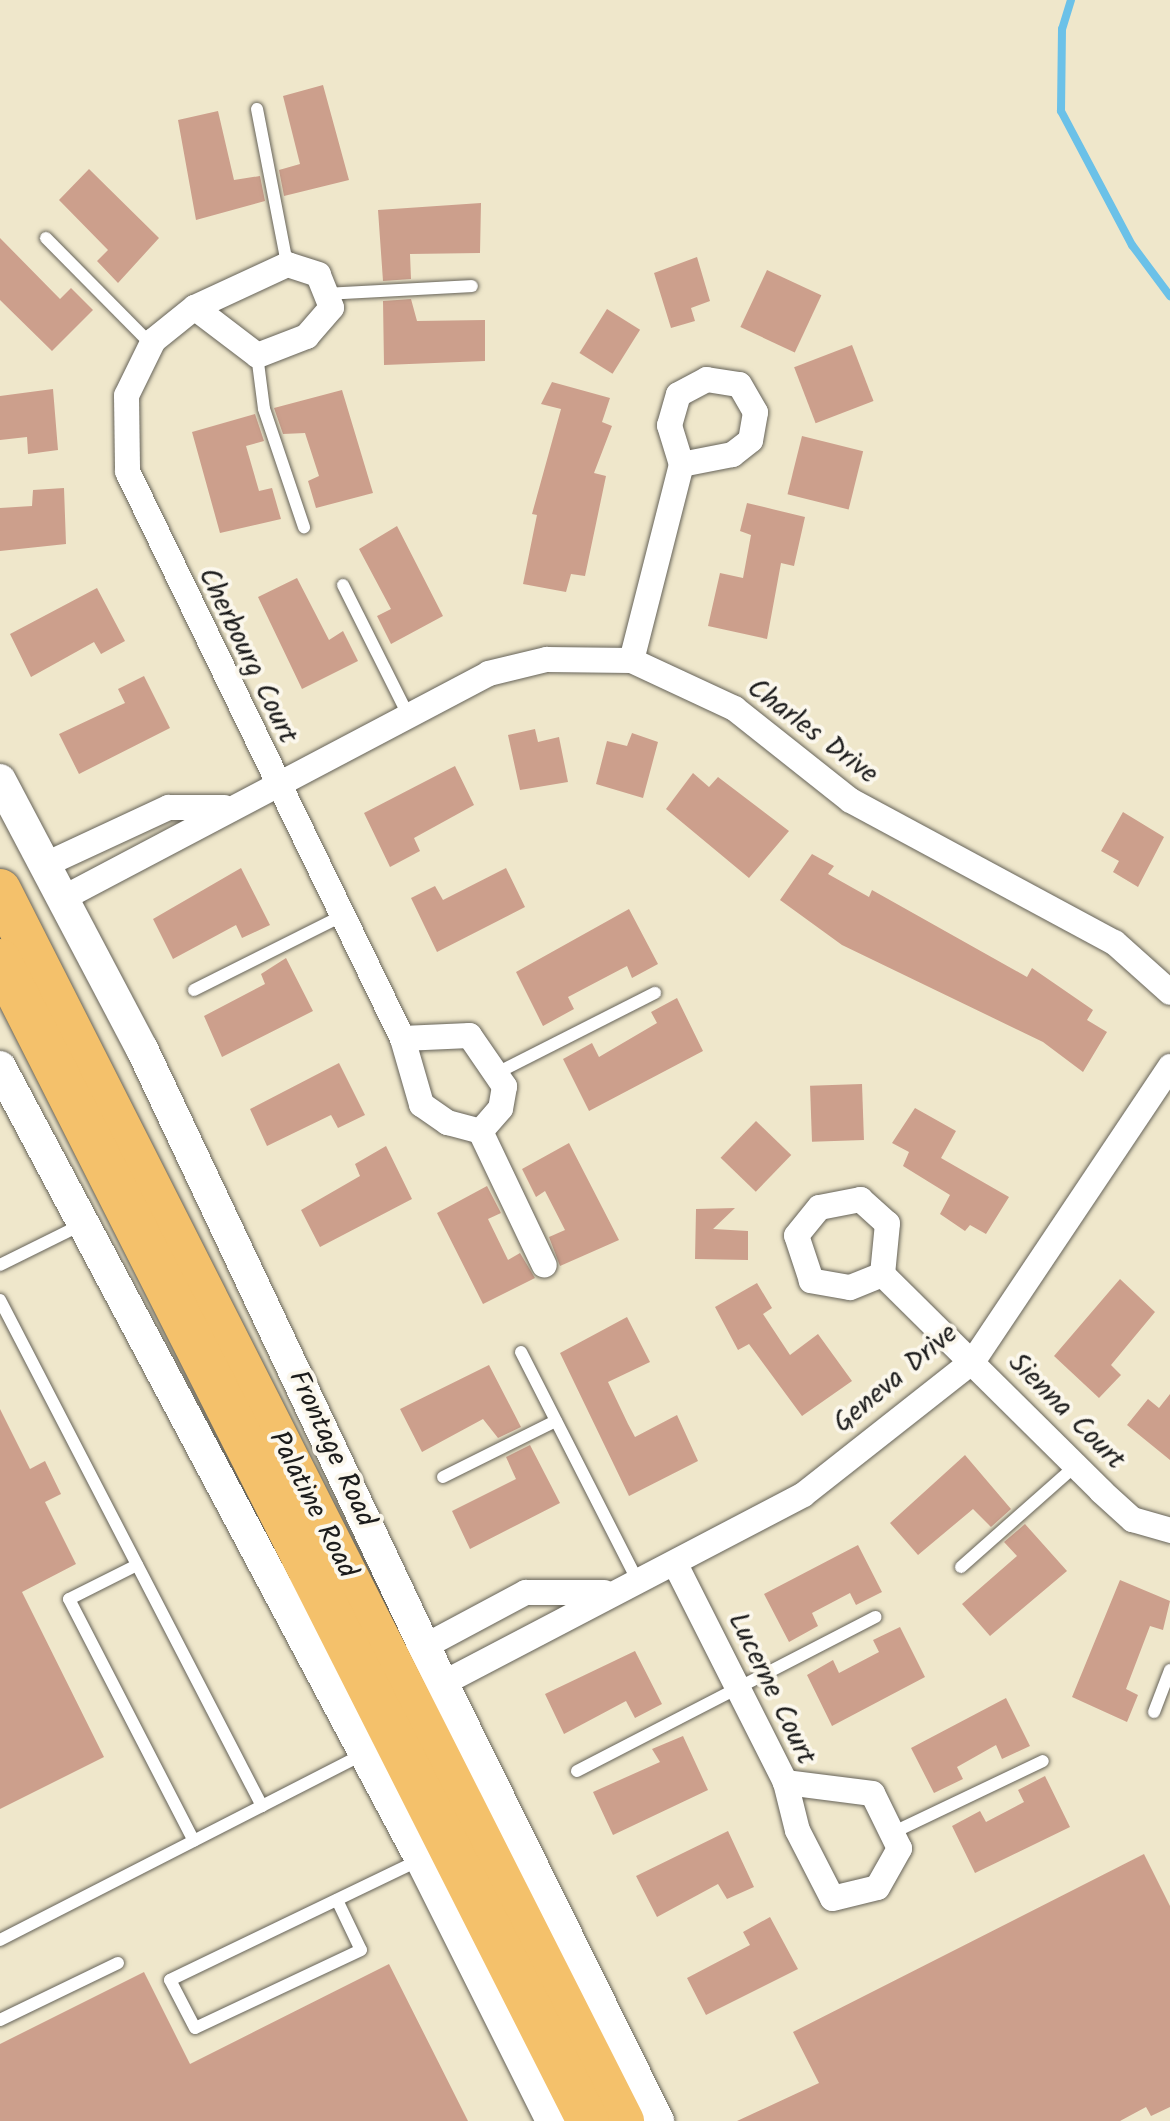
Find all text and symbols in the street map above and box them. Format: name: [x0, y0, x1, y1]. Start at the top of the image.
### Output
street label: Cherbourg Court: [190, 563, 304, 749]
street label: Charles Drive: [740, 672, 884, 792]
street label: Geneva Drive: [827, 1317, 965, 1441]
street label: Sienna Court: [1001, 1347, 1131, 1477]
street label: Frontage Road: [280, 1365, 382, 1533]
street label: Palatine Road: [261, 1426, 363, 1584]
street label: Lucerne Court: [720, 1608, 822, 1770]

